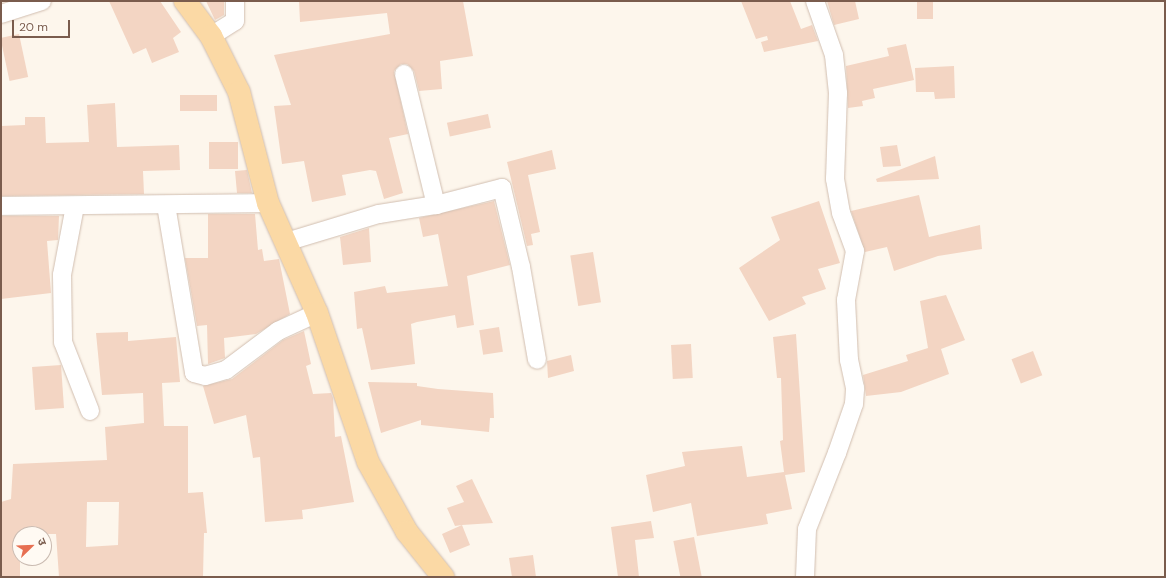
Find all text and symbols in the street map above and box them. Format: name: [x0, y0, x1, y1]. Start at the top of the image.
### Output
scale bar: [14, 12, 72, 38]
text: 20 m: [19, 19, 48, 35]
north arrow: [12, 526, 52, 566]
text: उ: [34, 536, 50, 547]

